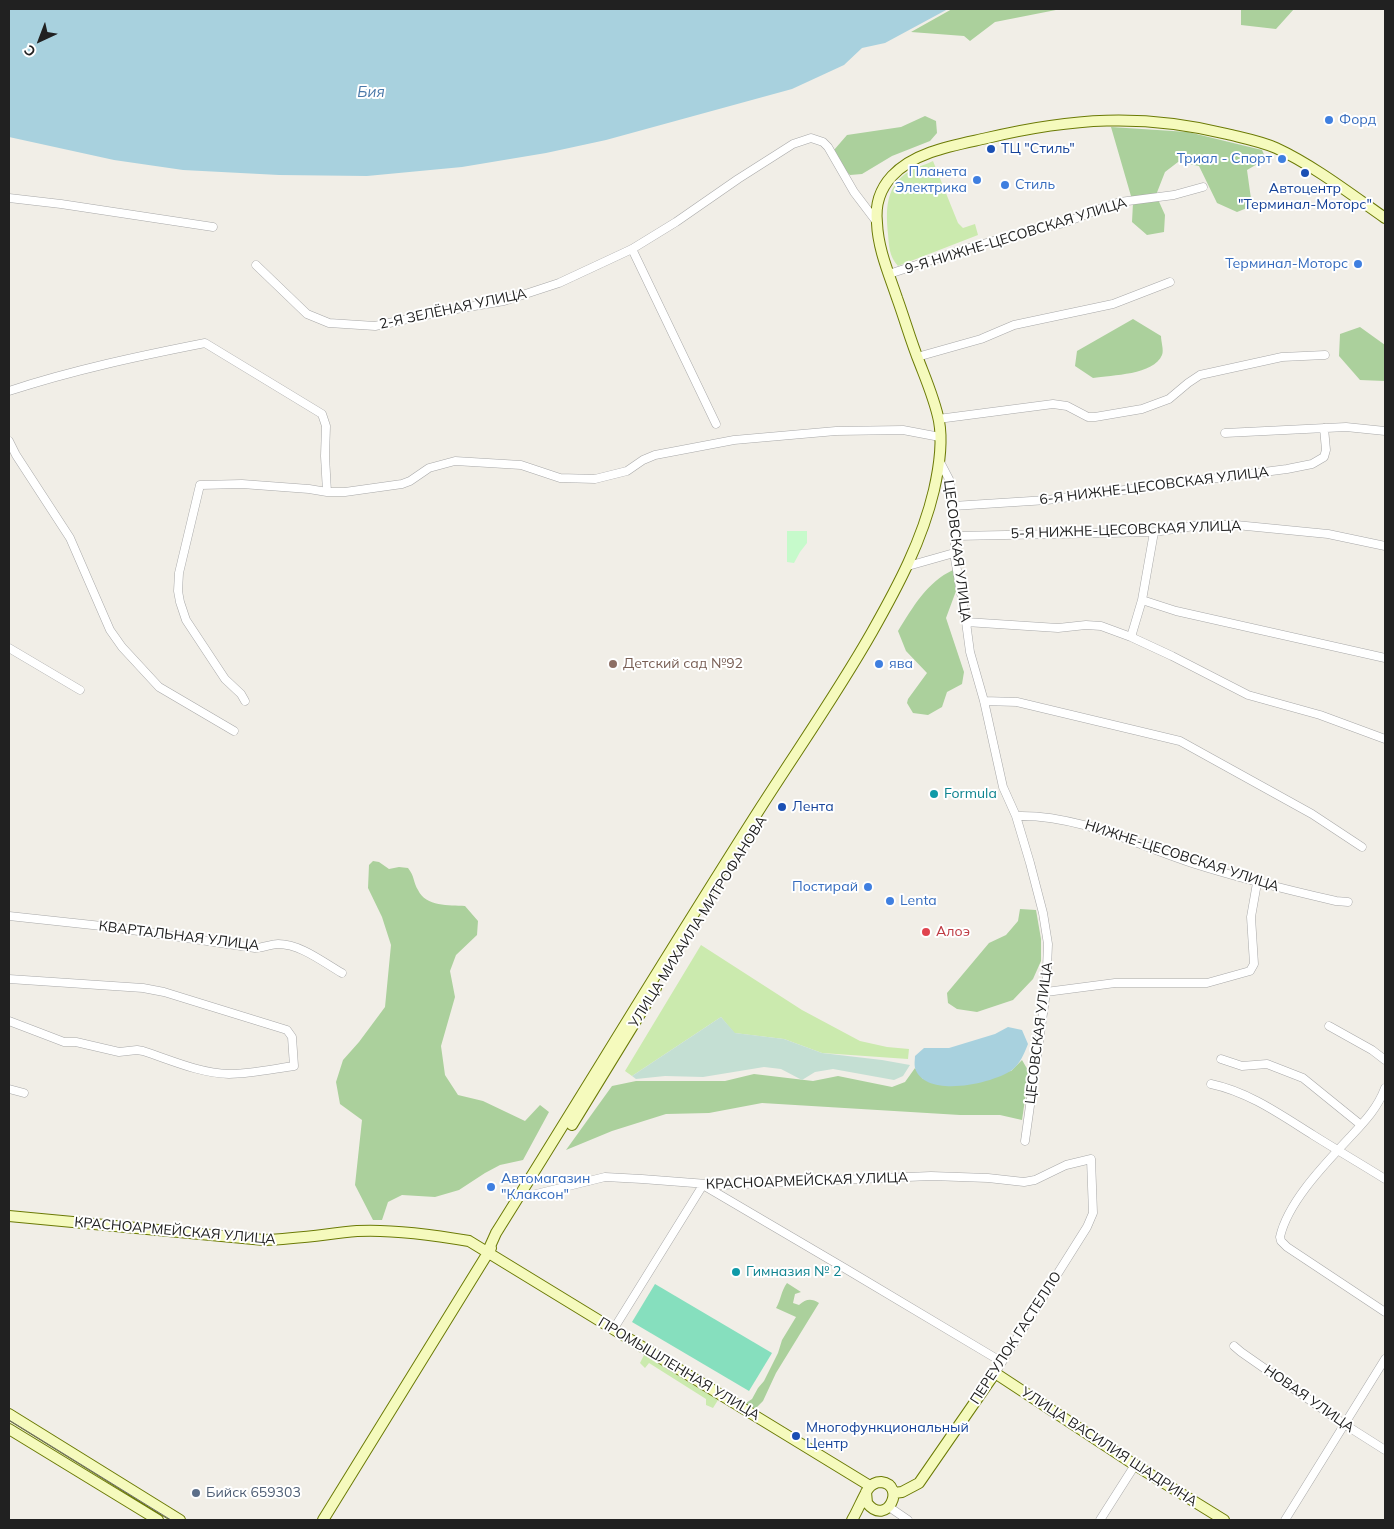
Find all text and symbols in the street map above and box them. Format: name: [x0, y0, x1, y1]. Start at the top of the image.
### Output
north arrow: [15, 15, 65, 65]
text: С: [20, 41, 39, 61]
water label: Бия: [357, 83, 385, 101]
place label: Форд: [1339, 112, 1376, 128]
marker: Форд: [1323, 114, 1335, 126]
place label: ТЦ "Стиль": [1001, 141, 1075, 157]
marker: ТЦ "Стиль": [985, 143, 997, 155]
place label: Триал - Спорт: [1177, 151, 1272, 167]
marker: Триал - Спорт: [1276, 153, 1288, 165]
place label: Планета Электрика: [895, 164, 967, 196]
marker: Автоцентр "Терминал-Моторс": [1299, 167, 1311, 179]
marker: Планета Электрика: [971, 174, 983, 186]
place label: Стиль: [1015, 177, 1055, 193]
marker: Стиль: [999, 179, 1011, 191]
place label: Автоцентр "Терминал-Моторс": [1238, 181, 1372, 213]
street label: 9-Я НИЖНЕ-ЦЕСОВСКАЯ УЛИЦА: [903, 194, 1129, 278]
place label: Терминал-Моторс: [1225, 256, 1348, 272]
marker: Терминал-Моторс: [1352, 258, 1364, 270]
street label: 2-Я ЗЕЛЁНАЯ УЛИЦА: [378, 285, 528, 333]
street label: 6-Я НИЖНЕ-ЦЕСОВСКАЯ УЛИЦА: [1038, 464, 1270, 508]
street label: ЦЕСОВСКАЯ УЛИЦА: [940, 479, 974, 623]
street label: 5-Я НИЖНЕ-ЦЕСОВСКАЯ УЛИЦА: [1010, 518, 1242, 542]
place label: Детский сад №92: [623, 656, 743, 672]
place label: ява: [889, 656, 913, 672]
marker: Детский сад №92: [607, 658, 619, 670]
marker: ява: [873, 658, 885, 670]
place label: Formula: [944, 786, 997, 802]
marker: Formula: [928, 788, 940, 800]
place label: Лента: [792, 799, 834, 815]
marker: Лента: [776, 801, 788, 813]
street label: УЛИЦА МИХАИЛА МИТРОФАНОВА: [626, 813, 770, 1031]
street label: НИЖНЕ-ЦЕСОВСКАЯ УЛИЦА: [1083, 817, 1281, 895]
place label: Постирай: [792, 879, 858, 895]
marker: Постирай: [862, 881, 874, 893]
place label: Lenta: [900, 893, 937, 909]
marker: Lenta: [884, 895, 896, 907]
street label: КВАРТАЛЬНАЯ УЛИЦА: [98, 918, 260, 954]
place label: Алоэ: [936, 924, 970, 940]
marker: Алоэ: [920, 926, 932, 938]
street label: ЦЕСОВСКАЯ УЛИЦА: [1022, 961, 1056, 1105]
street label: КРАСНОАРМЕЙСКАЯ УЛИЦА: [706, 1169, 908, 1193]
place label: Автомагазин "Клаксон": [501, 1171, 590, 1204]
marker: Автомагазин "Клаксон": [485, 1181, 497, 1193]
street label: КРАСНОАРМЕЙСКАЯ УЛИЦА: [74, 1214, 276, 1248]
place label: Гимназия № 2: [746, 1264, 841, 1280]
marker: Гимназия № 2: [730, 1266, 742, 1278]
street label: ПЕРЕУЛОК ГАСТЕЛЛО: [967, 1269, 1065, 1407]
street label: ПРОМЫШЛЕННАЯ УЛИЦА: [595, 1314, 763, 1424]
street label: НОВАЯ УЛИЦА: [1261, 1362, 1357, 1436]
street label: УЛИЦА ВАСИЛИЯ ШАДРИНА: [1018, 1384, 1200, 1510]
place label: Многофункциональный Центр: [806, 1420, 969, 1452]
marker: Многофункциональный Центр: [790, 1430, 802, 1442]
place label: Бийск 659303: [206, 1485, 301, 1501]
marker: Бийск 659303: [190, 1487, 202, 1499]

